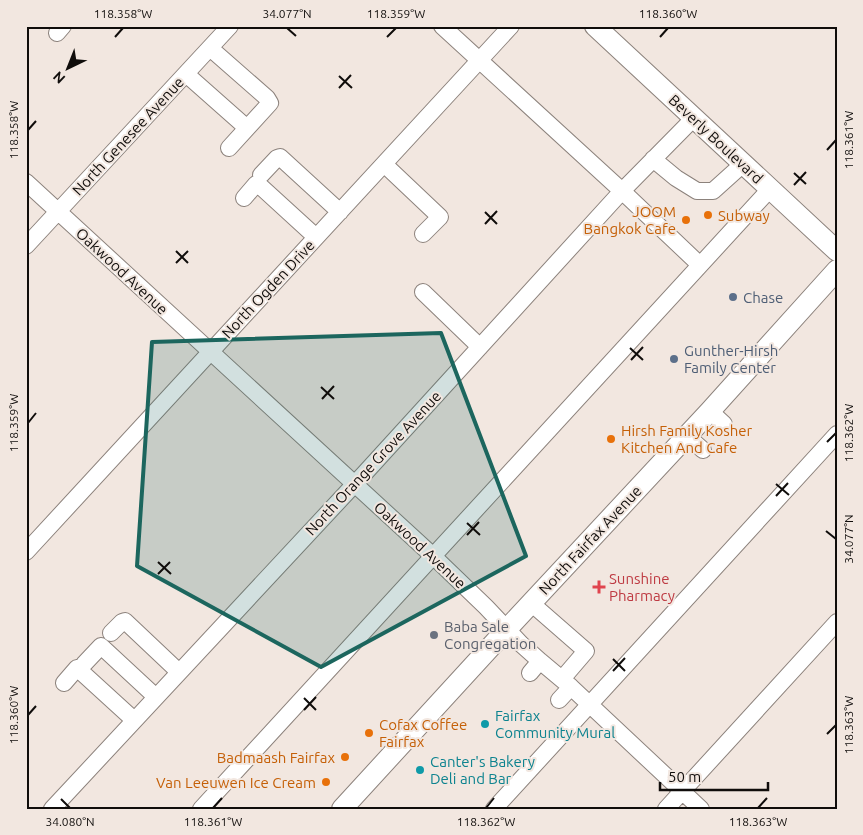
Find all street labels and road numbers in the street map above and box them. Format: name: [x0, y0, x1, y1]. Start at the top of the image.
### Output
street label: North Genesee Avenue: [69, 73, 187, 199]
street label: Beverly Boulevard: [666, 91, 766, 187]
street label: Oakwood Avenue: [73, 224, 171, 318]
street label: North Ogden Drive: [218, 236, 318, 342]
street label: North Orange Grove Avenue: [302, 387, 444, 539]
street label: North Fairfax Avenue: [535, 482, 645, 598]
street label: Oakwood Avenue: [371, 498, 469, 592]

